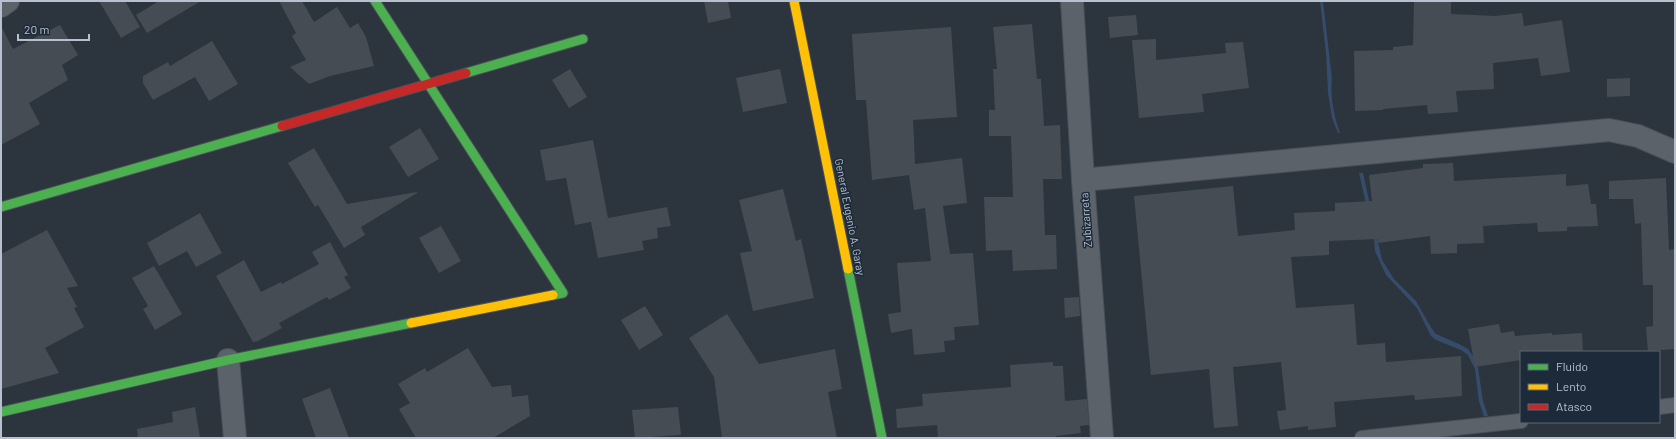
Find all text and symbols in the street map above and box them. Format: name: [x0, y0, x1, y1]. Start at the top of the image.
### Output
scale bar: [18, 16, 89, 42]
text: 20 m: [24, 22, 50, 36]
street label: General Eugenio A. Garay: [833, 157, 868, 276]
street label: Zubizarreta: [1077, 192, 1094, 248]
legend: [1520, 351, 1660, 423]
text: Fluido: [1556, 359, 1588, 373]
text: Lento: [1556, 379, 1586, 393]
text: Atasco: [1556, 399, 1592, 413]

